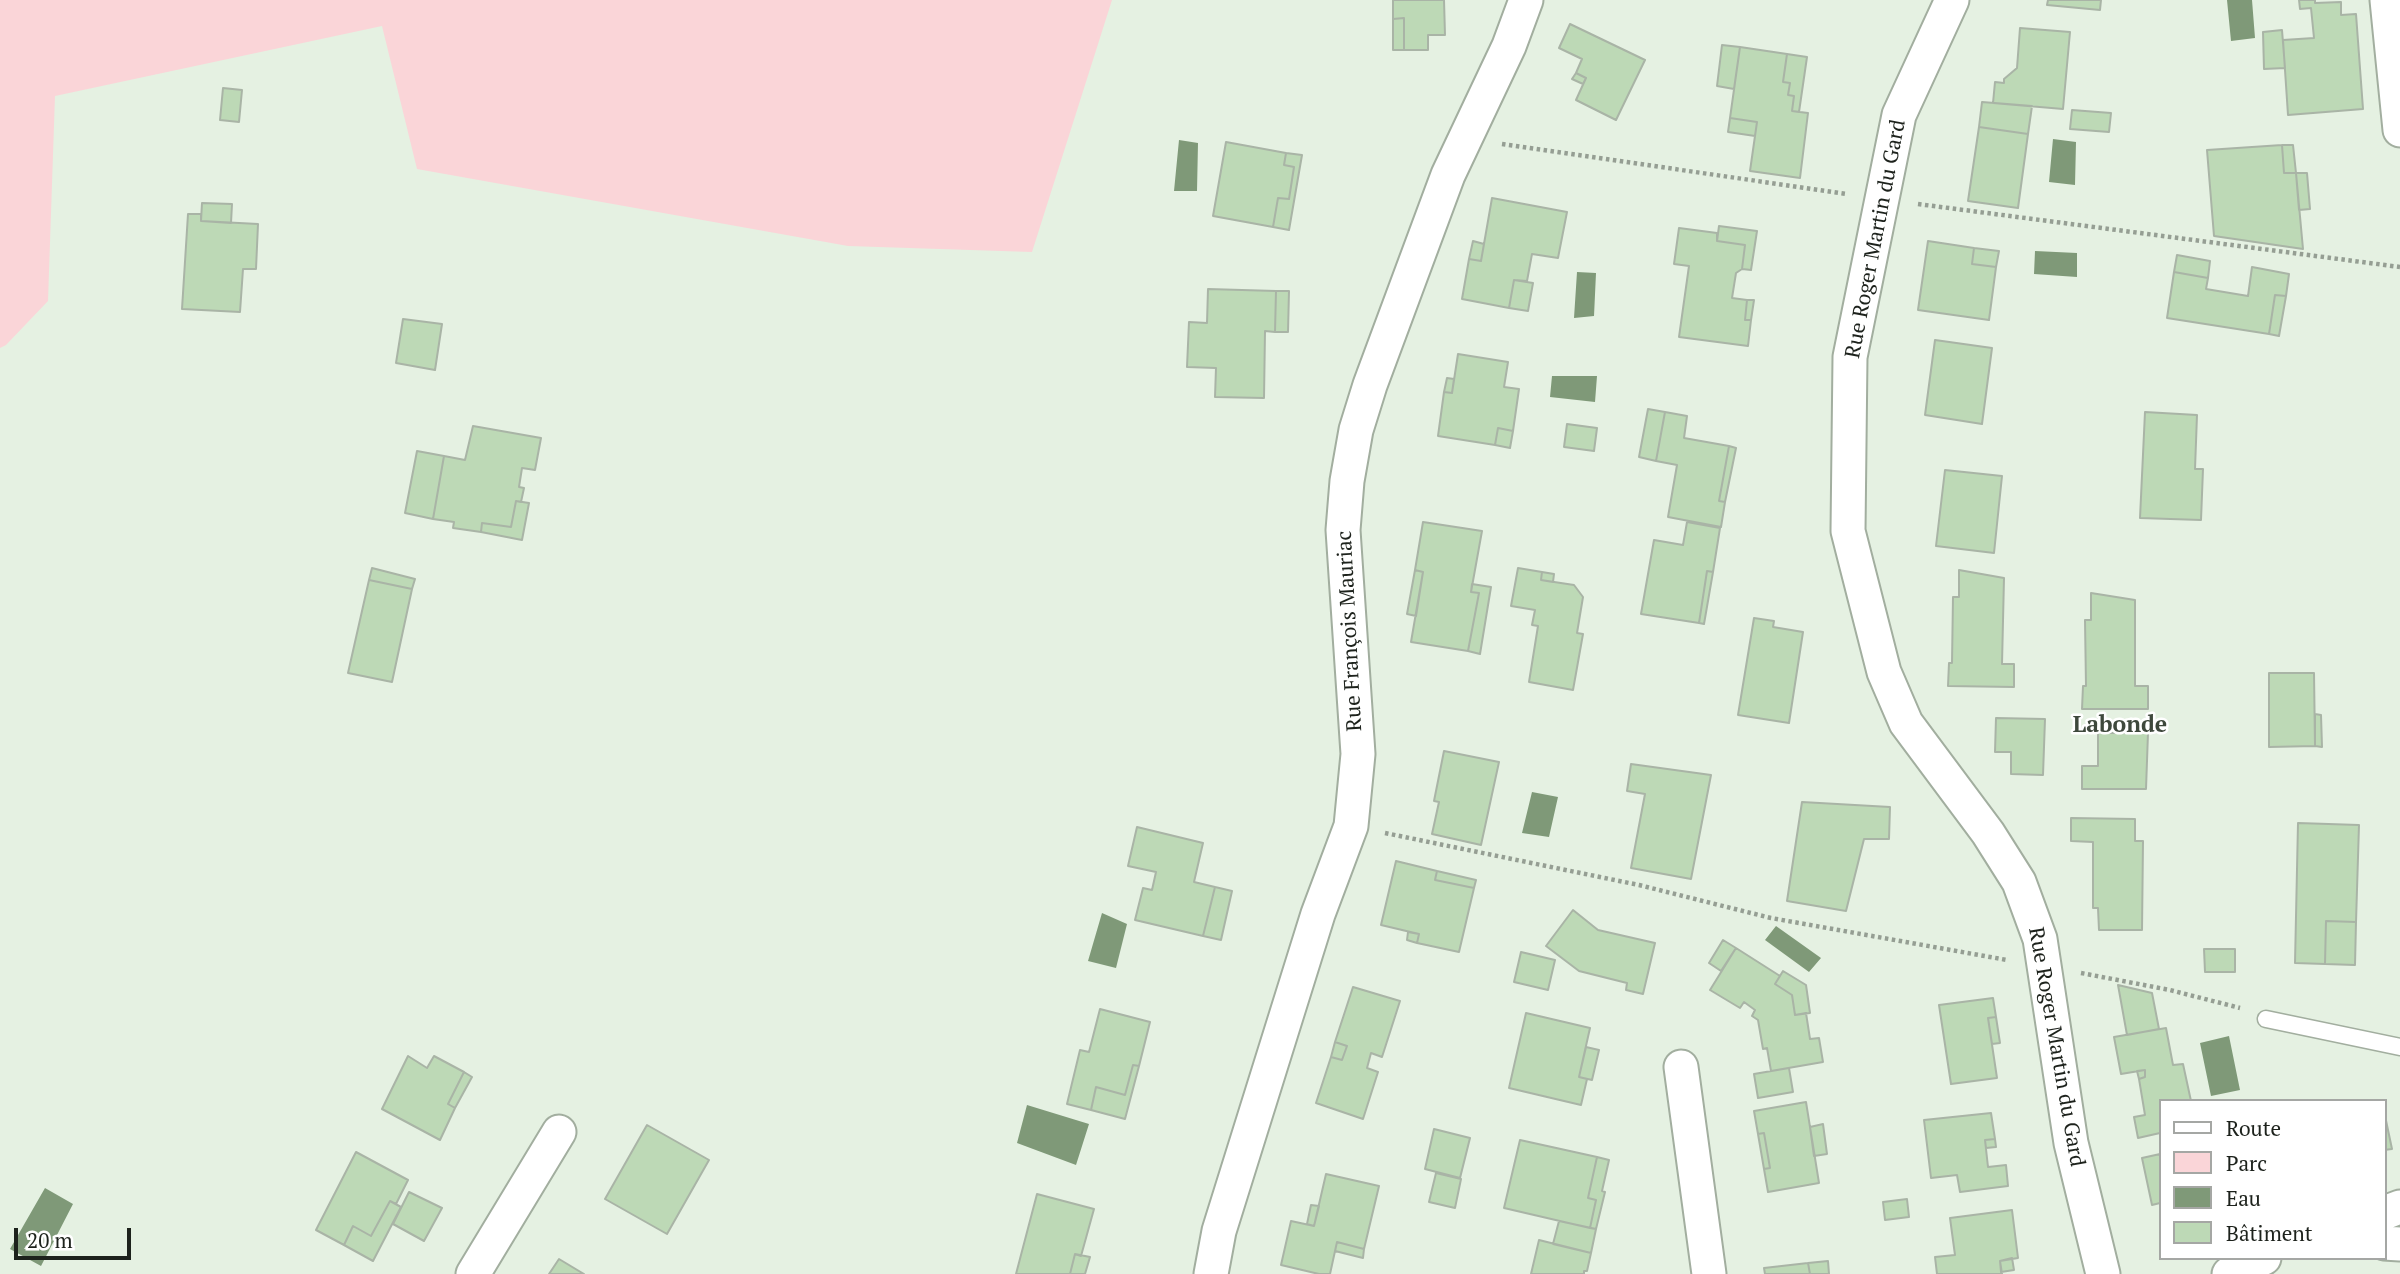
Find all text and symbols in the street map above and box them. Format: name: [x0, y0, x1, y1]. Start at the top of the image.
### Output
street label: Rue Roger Martin du Gard: [1840, 118, 1912, 360]
street label: Rue François Mauriac: [1332, 530, 1368, 732]
district label: Labonde: [2073, 711, 2167, 739]
street label: Rue Roger Martin du Gard: [2023, 925, 2089, 1169]
legend: [2158, 1099, 2386, 1260]
text: Route: [2226, 1114, 2281, 1142]
text: Parc: [2226, 1149, 2267, 1177]
text: Eau: [2226, 1184, 2261, 1212]
scale bar: [18, 1214, 135, 1258]
text: Bâtiment: [2226, 1219, 2313, 1247]
text: 20 m: [27, 1226, 73, 1254]

